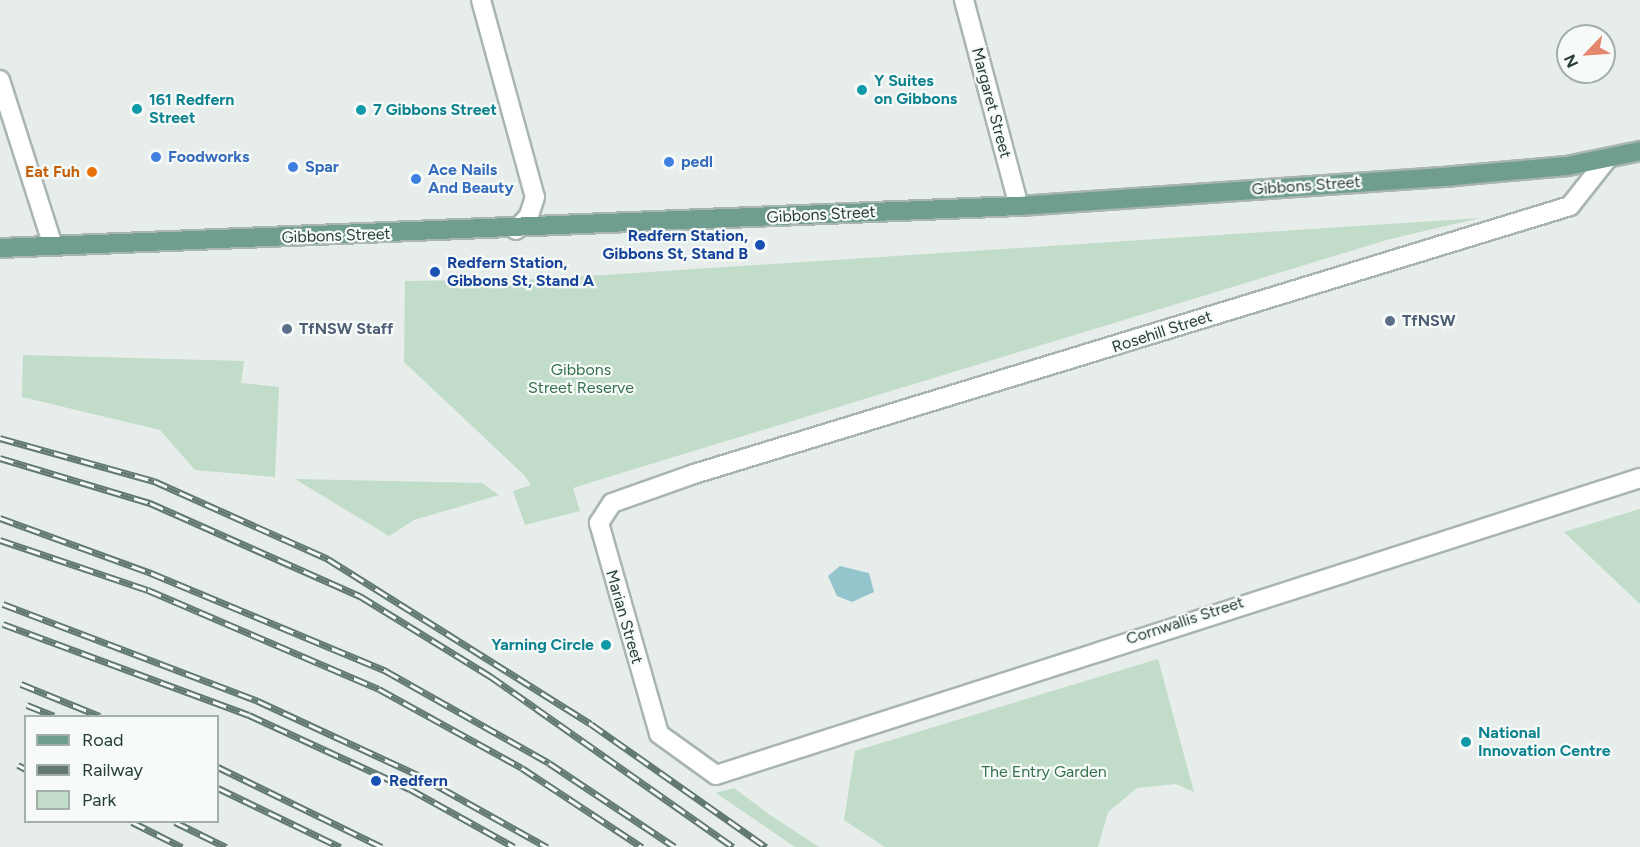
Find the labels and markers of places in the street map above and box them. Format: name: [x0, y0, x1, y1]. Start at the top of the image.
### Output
place label: Y Suites on Gibbons: [874, 71, 957, 109]
marker: Y Suites on Gibbons: [855, 83, 869, 97]
place label: 161 Redfern Street: [149, 90, 234, 128]
place label: 7 Gibbons Street: [373, 100, 497, 120]
marker: 161 Redfern Street: [130, 102, 144, 116]
marker: 7 Gibbons Street: [354, 103, 368, 117]
place label: Foodworks: [168, 147, 249, 167]
marker: Foodworks: [149, 150, 163, 164]
place label: pedl: [681, 152, 713, 172]
marker: pedl: [662, 155, 676, 169]
place label: Spar: [305, 157, 339, 177]
marker: Spar: [286, 160, 300, 174]
place label: Ace Nails And Beauty: [428, 160, 514, 198]
place label: Eat Fuh: [25, 162, 80, 182]
marker: Eat Fuh: [85, 165, 99, 179]
marker: Ace Nails And Beauty: [409, 172, 423, 186]
place label: Redfern Station, Gibbons St, Stand B: [602, 226, 748, 264]
marker: Redfern Station, Gibbons St, Stand B: [753, 238, 767, 252]
place label: Redfern Station, Gibbons St, Stand A: [447, 253, 594, 291]
marker: Redfern Station, Gibbons St, Stand A: [428, 265, 442, 279]
place label: TfNSW: [1402, 311, 1455, 331]
marker: TfNSW: [1383, 314, 1397, 328]
place label: TfNSW Staff: [299, 319, 393, 339]
marker: TfNSW Staff: [280, 322, 294, 336]
place label: Yarning Circle: [491, 635, 594, 655]
marker: Yarning Circle: [599, 638, 613, 652]
place label: National Innovation Centre: [1478, 723, 1611, 761]
marker: National Innovation Centre: [1459, 735, 1473, 749]
place label: Redfern: [389, 771, 448, 791]
marker: Redfern: [367, 772, 385, 790]

